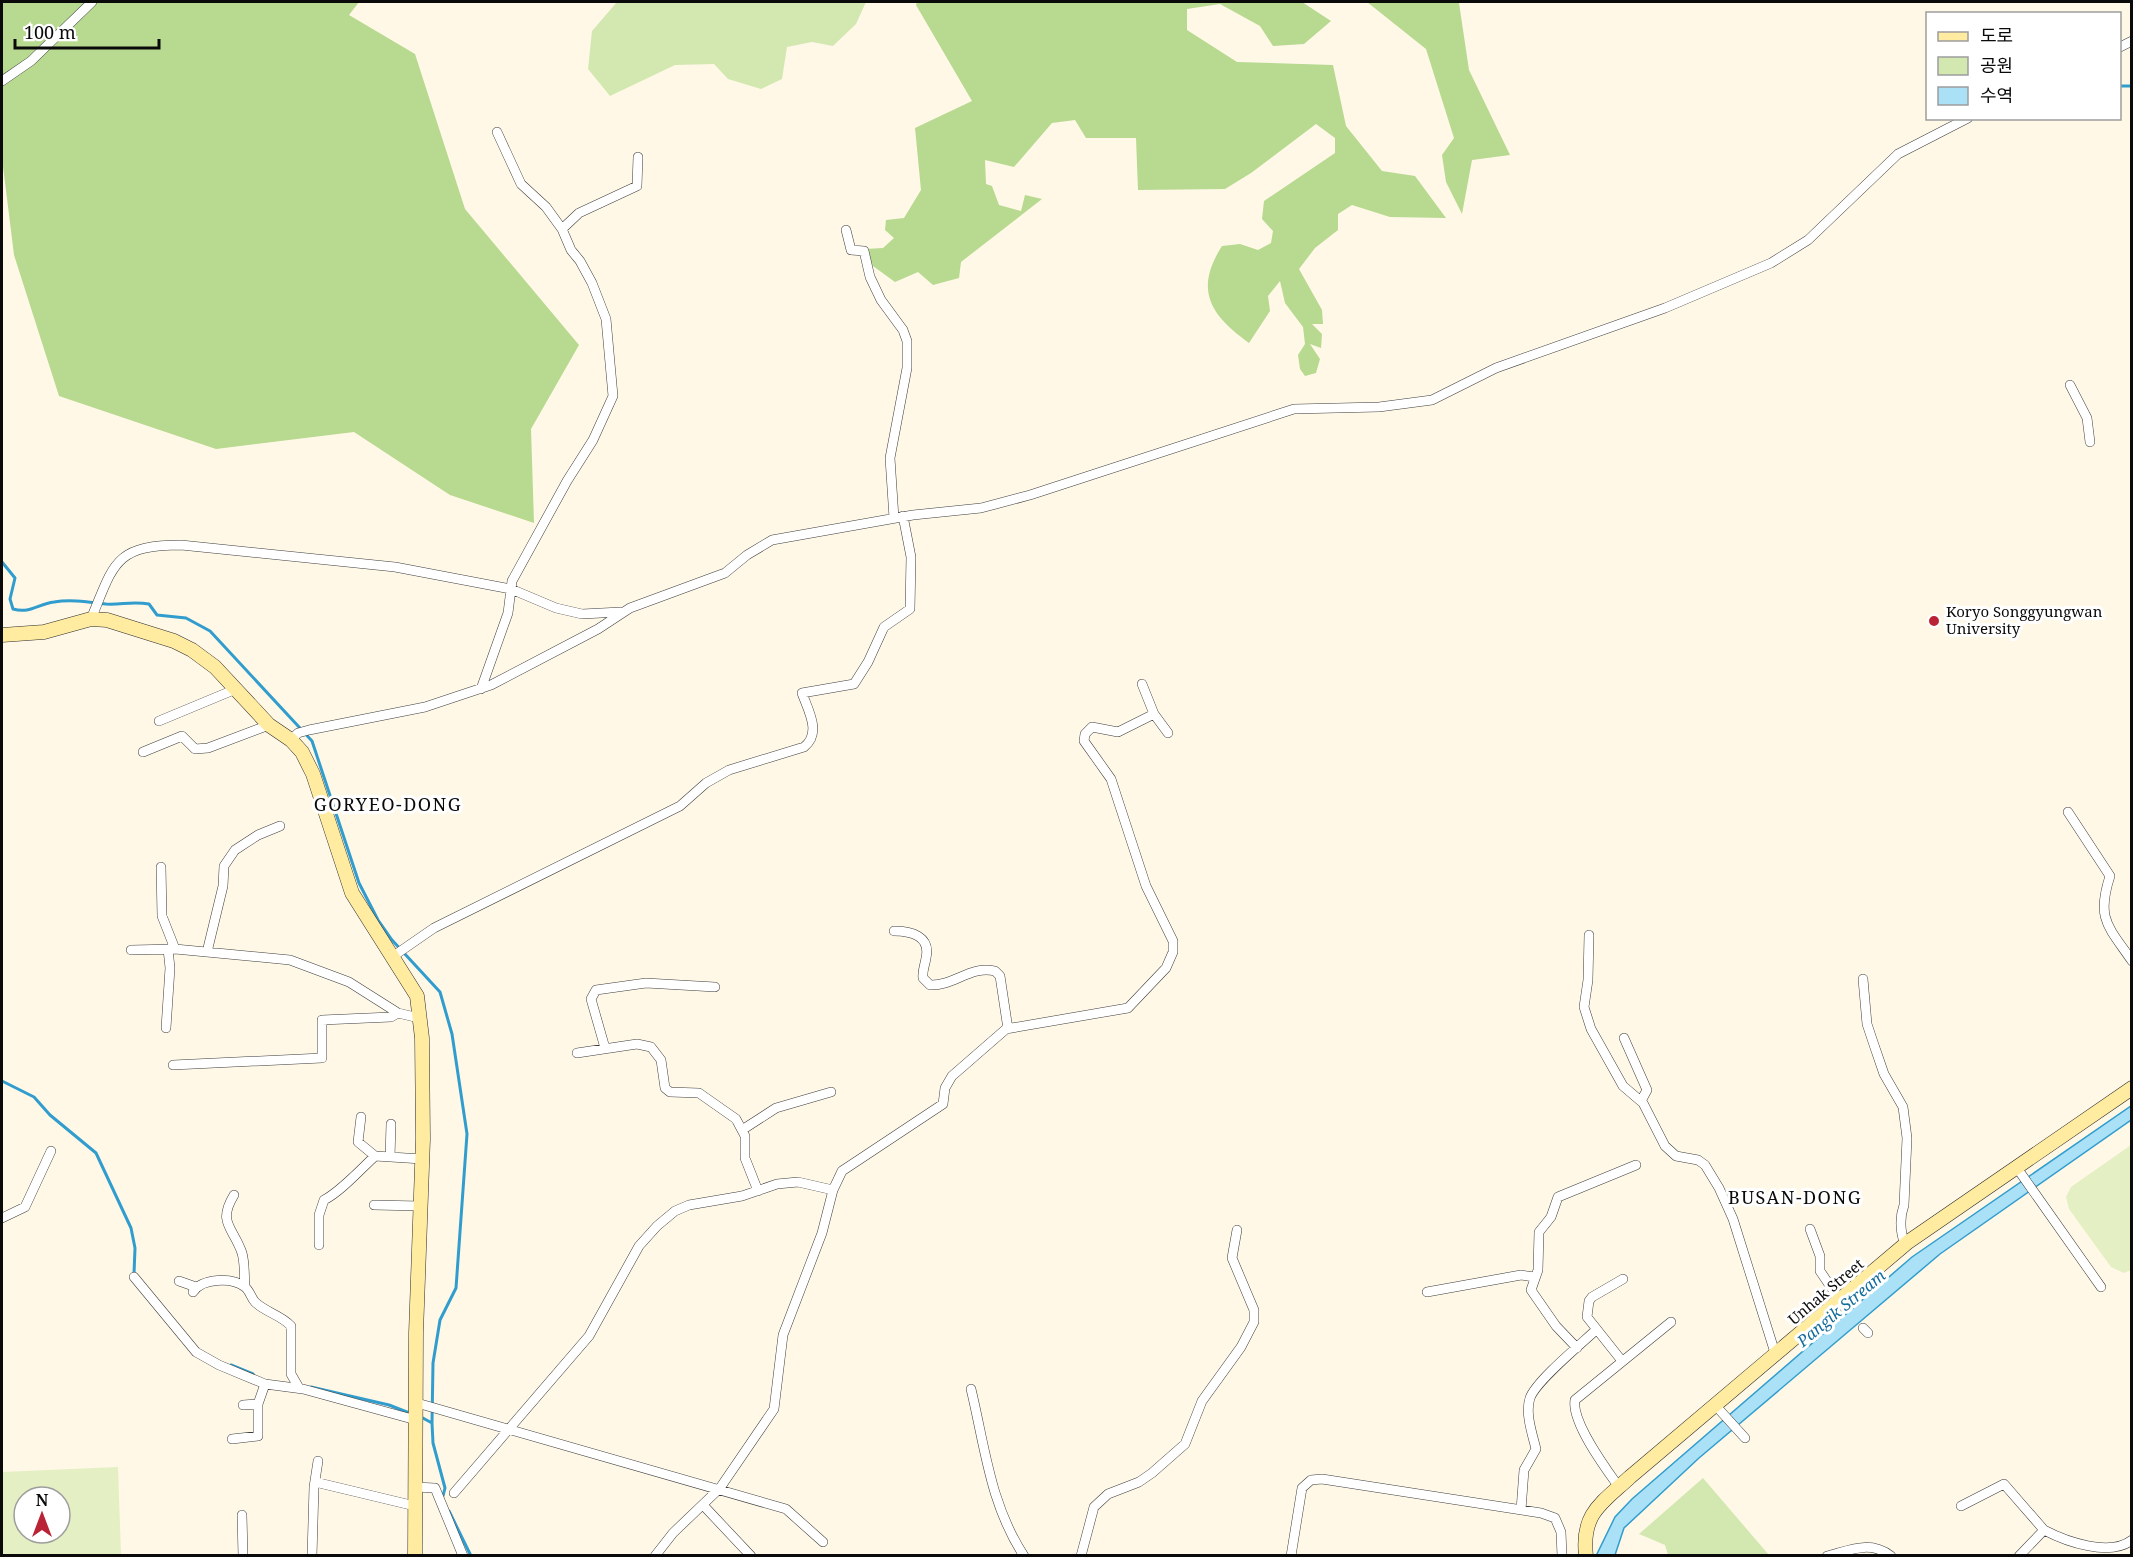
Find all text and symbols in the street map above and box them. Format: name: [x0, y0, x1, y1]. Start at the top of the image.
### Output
scale bar: [15, 12, 159, 50]
legend: [1926, 12, 2121, 120]
text: 100 m: [24, 20, 76, 44]
text: 도로: [1980, 23, 2013, 47]
text: 공원: [1980, 53, 2013, 77]
text: 수역: [1980, 83, 2013, 107]
place label: Koryo Songgyungwan University: [1946, 601, 2103, 638]
marker: Koryo Songgyungwan University: [1927, 614, 1941, 628]
district label: GORYEO-DONG: [314, 792, 462, 816]
district label: BUSAN-DONG: [1728, 1185, 1862, 1209]
street label: Unhak Street: [1783, 1254, 1867, 1329]
water label: Pangik Stream: [1791, 1264, 1890, 1352]
north arrow: [12, 1485, 72, 1545]
text: N: [36, 1489, 49, 1511]

